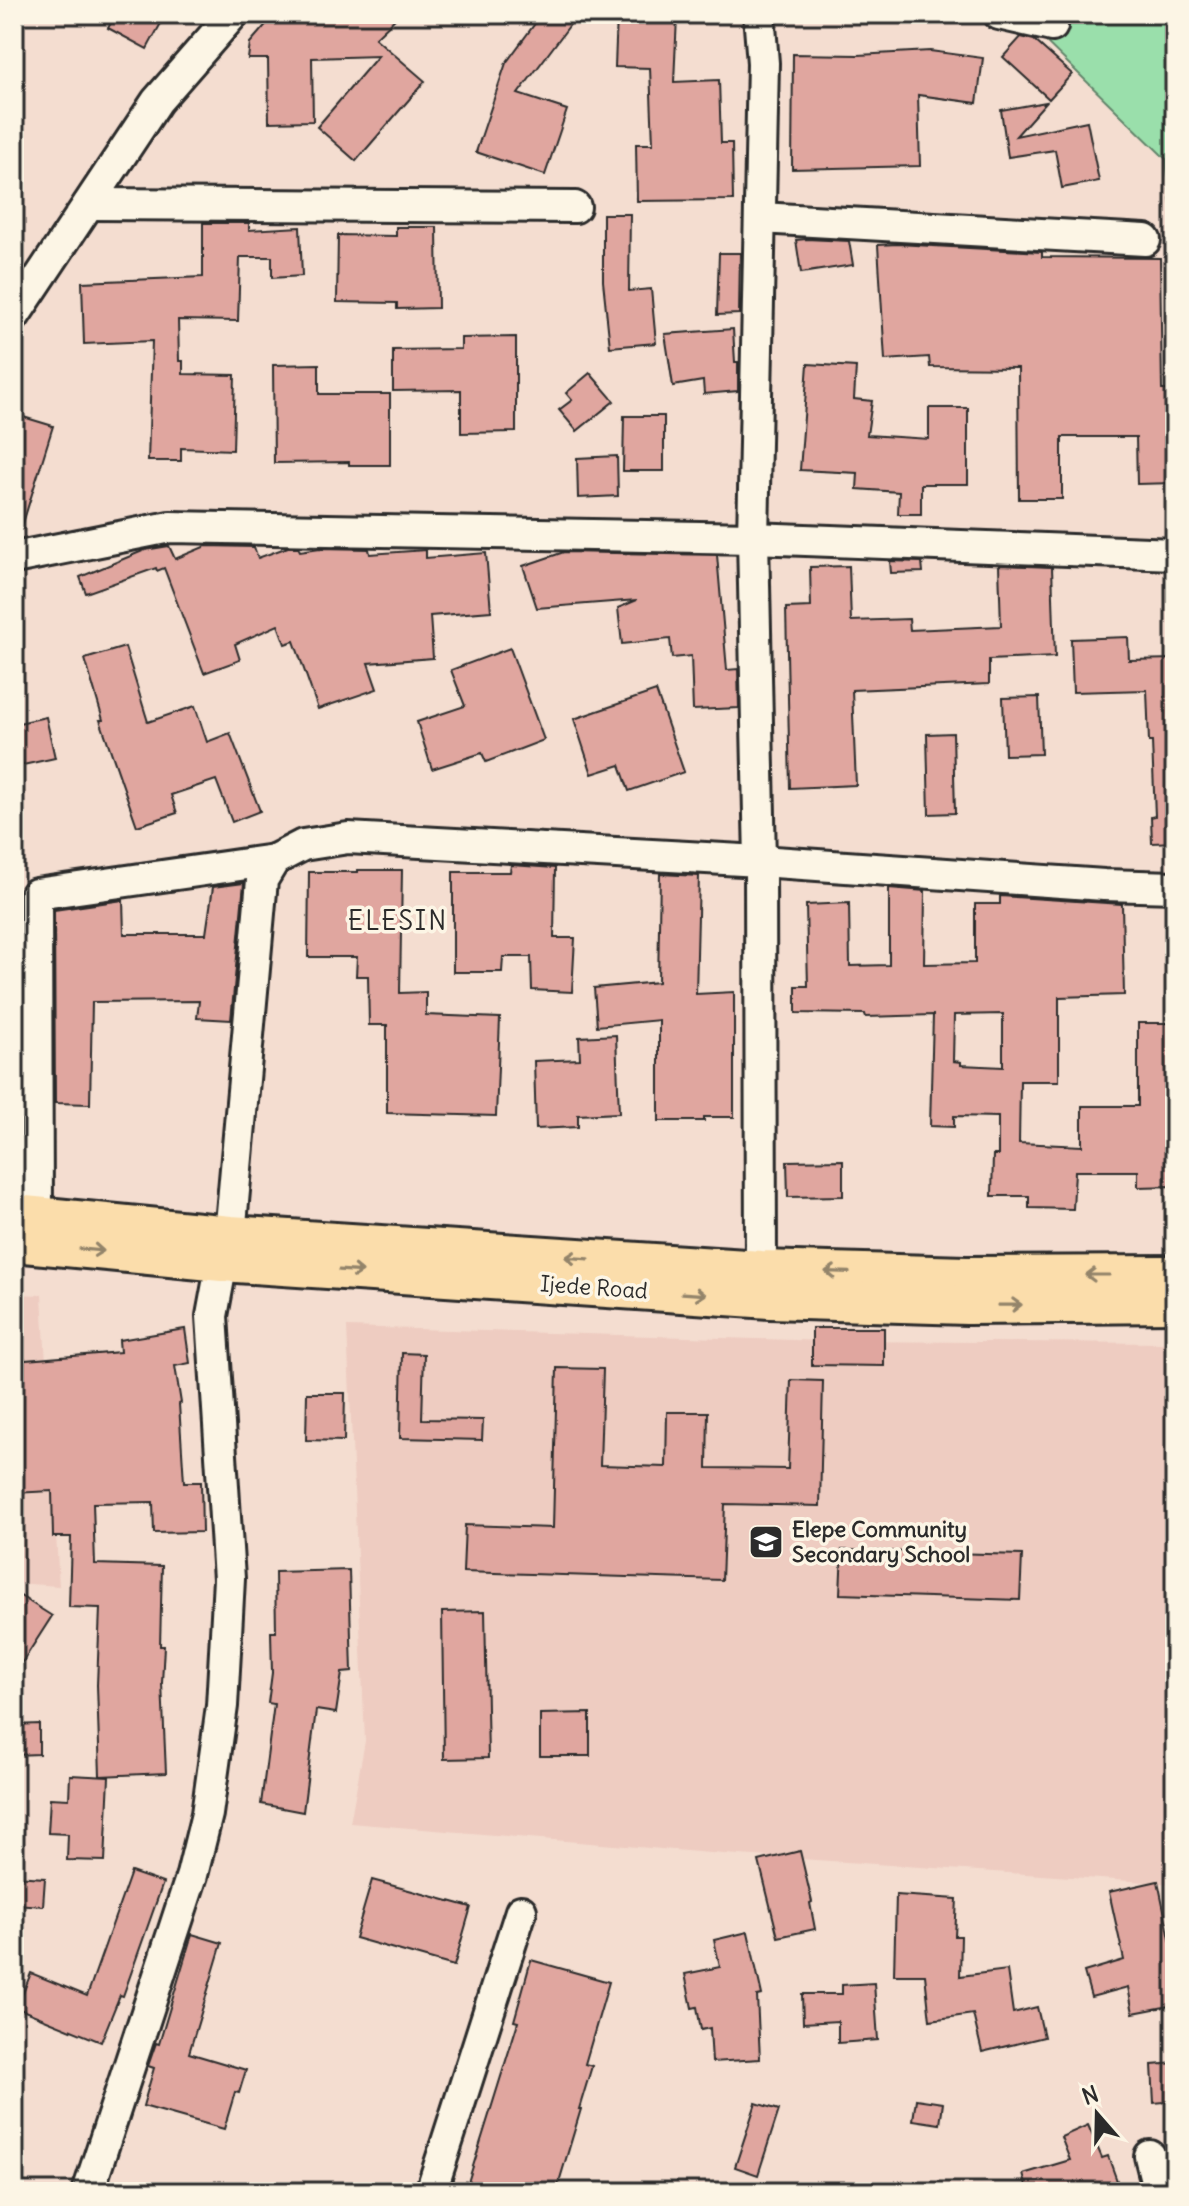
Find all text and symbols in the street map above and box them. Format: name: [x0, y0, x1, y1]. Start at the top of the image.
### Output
district label: ELESIN: [348, 904, 448, 937]
one-way arrow: [78, 1243, 105, 1258]
one-way arrow: [565, 1250, 591, 1265]
one-way arrow: [337, 1264, 364, 1279]
one-way arrow: [824, 1265, 851, 1280]
one-way arrow: [1084, 1267, 1111, 1283]
street label: Ijede Road: [539, 1269, 649, 1305]
one-way arrow: [680, 1287, 707, 1302]
one-way arrow: [996, 1297, 1023, 1313]
place label: Elepe Community Secondary School: [792, 1515, 970, 1568]
school or university icon: Elepe Community Secondary School: [747, 1523, 785, 1561]
north arrow: [1057, 2074, 1137, 2154]
text: N: [1078, 2079, 1102, 2111]

